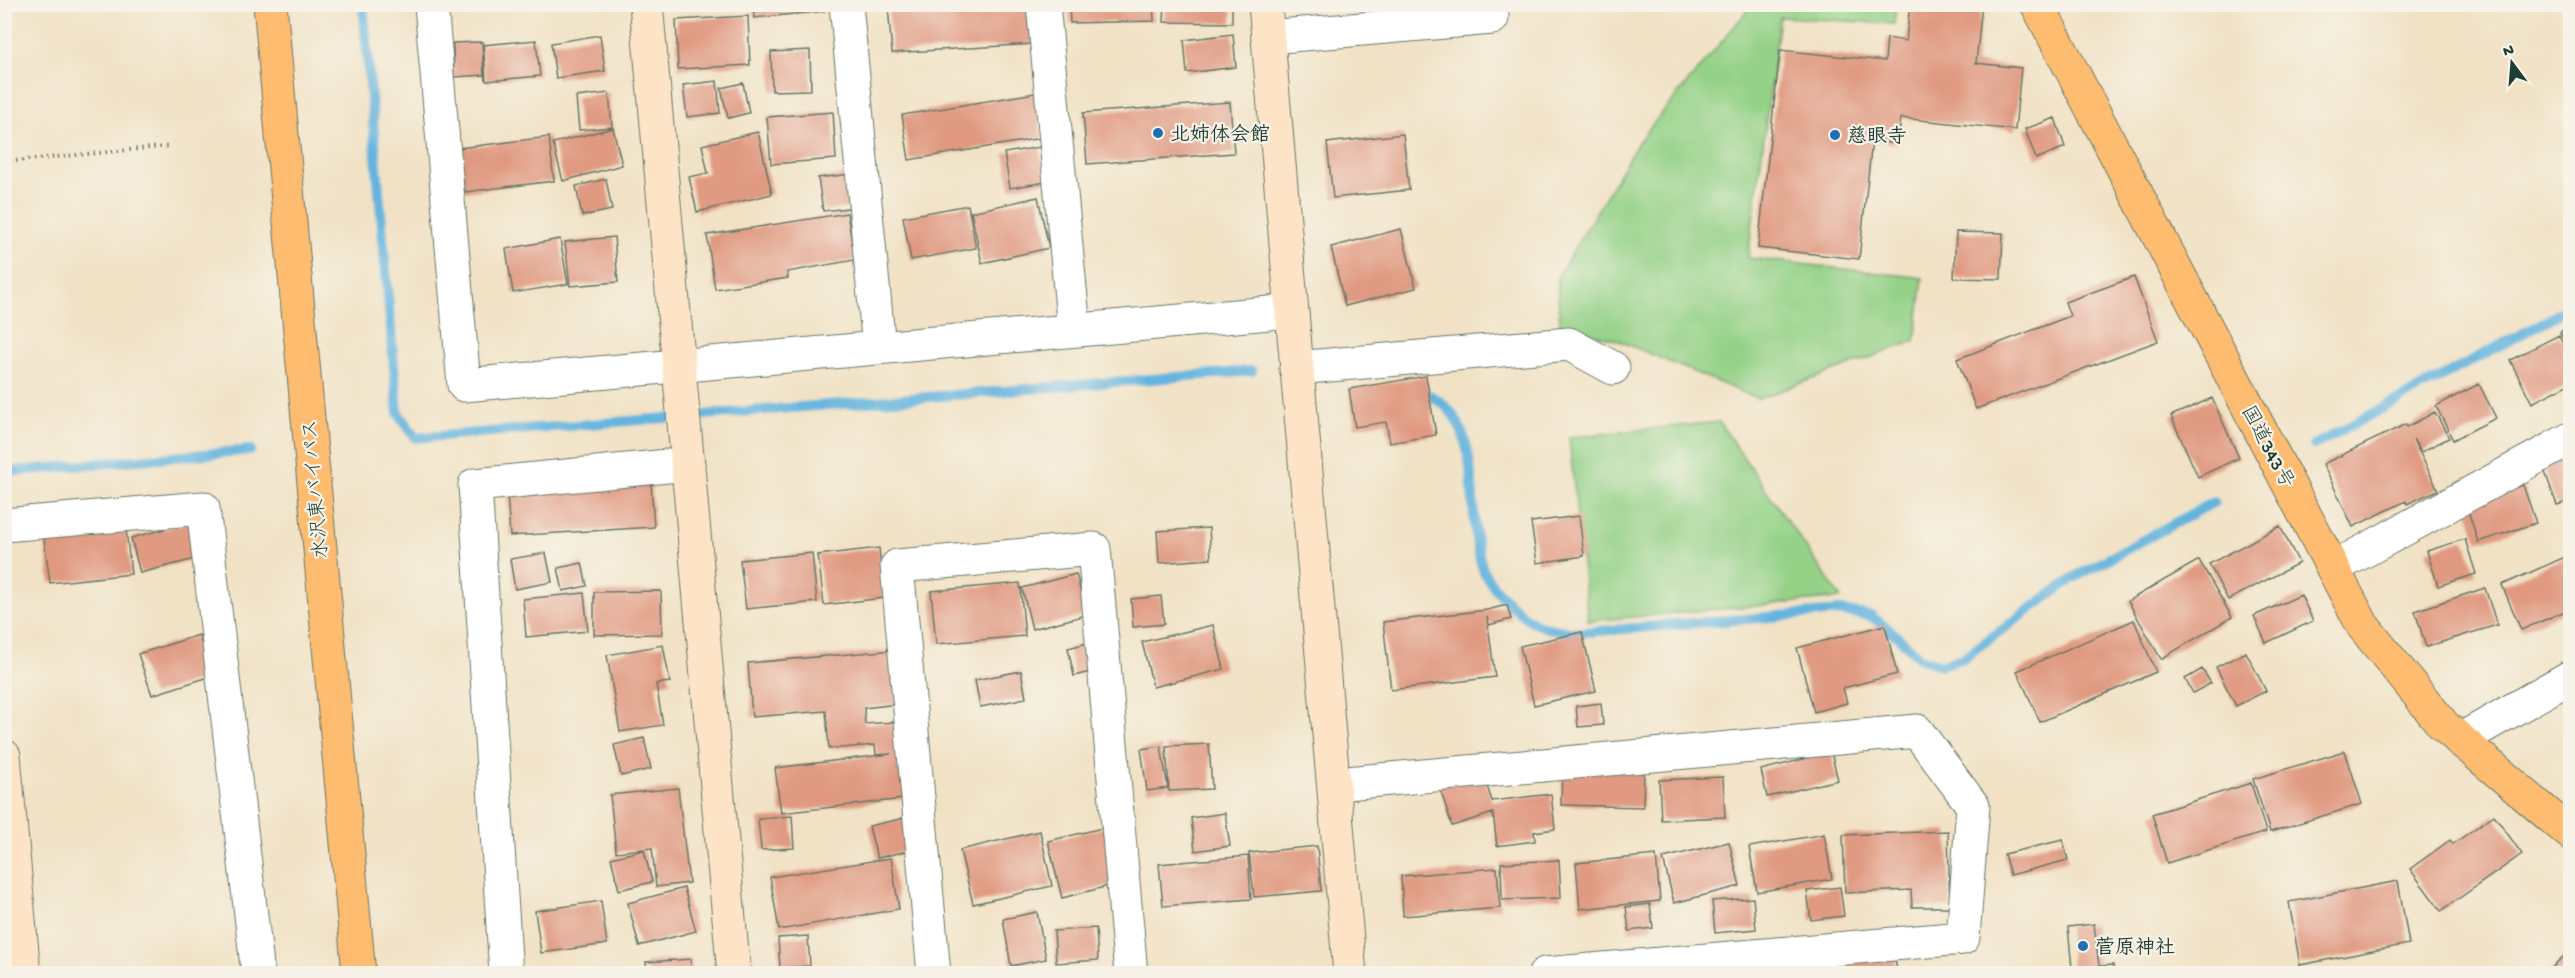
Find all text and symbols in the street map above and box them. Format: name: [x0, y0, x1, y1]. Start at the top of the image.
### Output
north arrow: [2482, 33, 2542, 93]
text: N: [2501, 41, 2517, 63]
place label: 北姉体会館: [1170, 123, 1270, 148]
place label: 慈眼寺: [1847, 125, 1907, 150]
marker: 北姉体会館: [1151, 126, 1165, 140]
marker: 慈眼寺: [1828, 128, 1842, 142]
street label: 国道343号: [2235, 402, 2298, 493]
street label: 水沢東バイパス: [298, 418, 335, 559]
place label: 菅原神社: [2095, 936, 2175, 961]
marker: 菅原神社: [2076, 939, 2090, 953]

